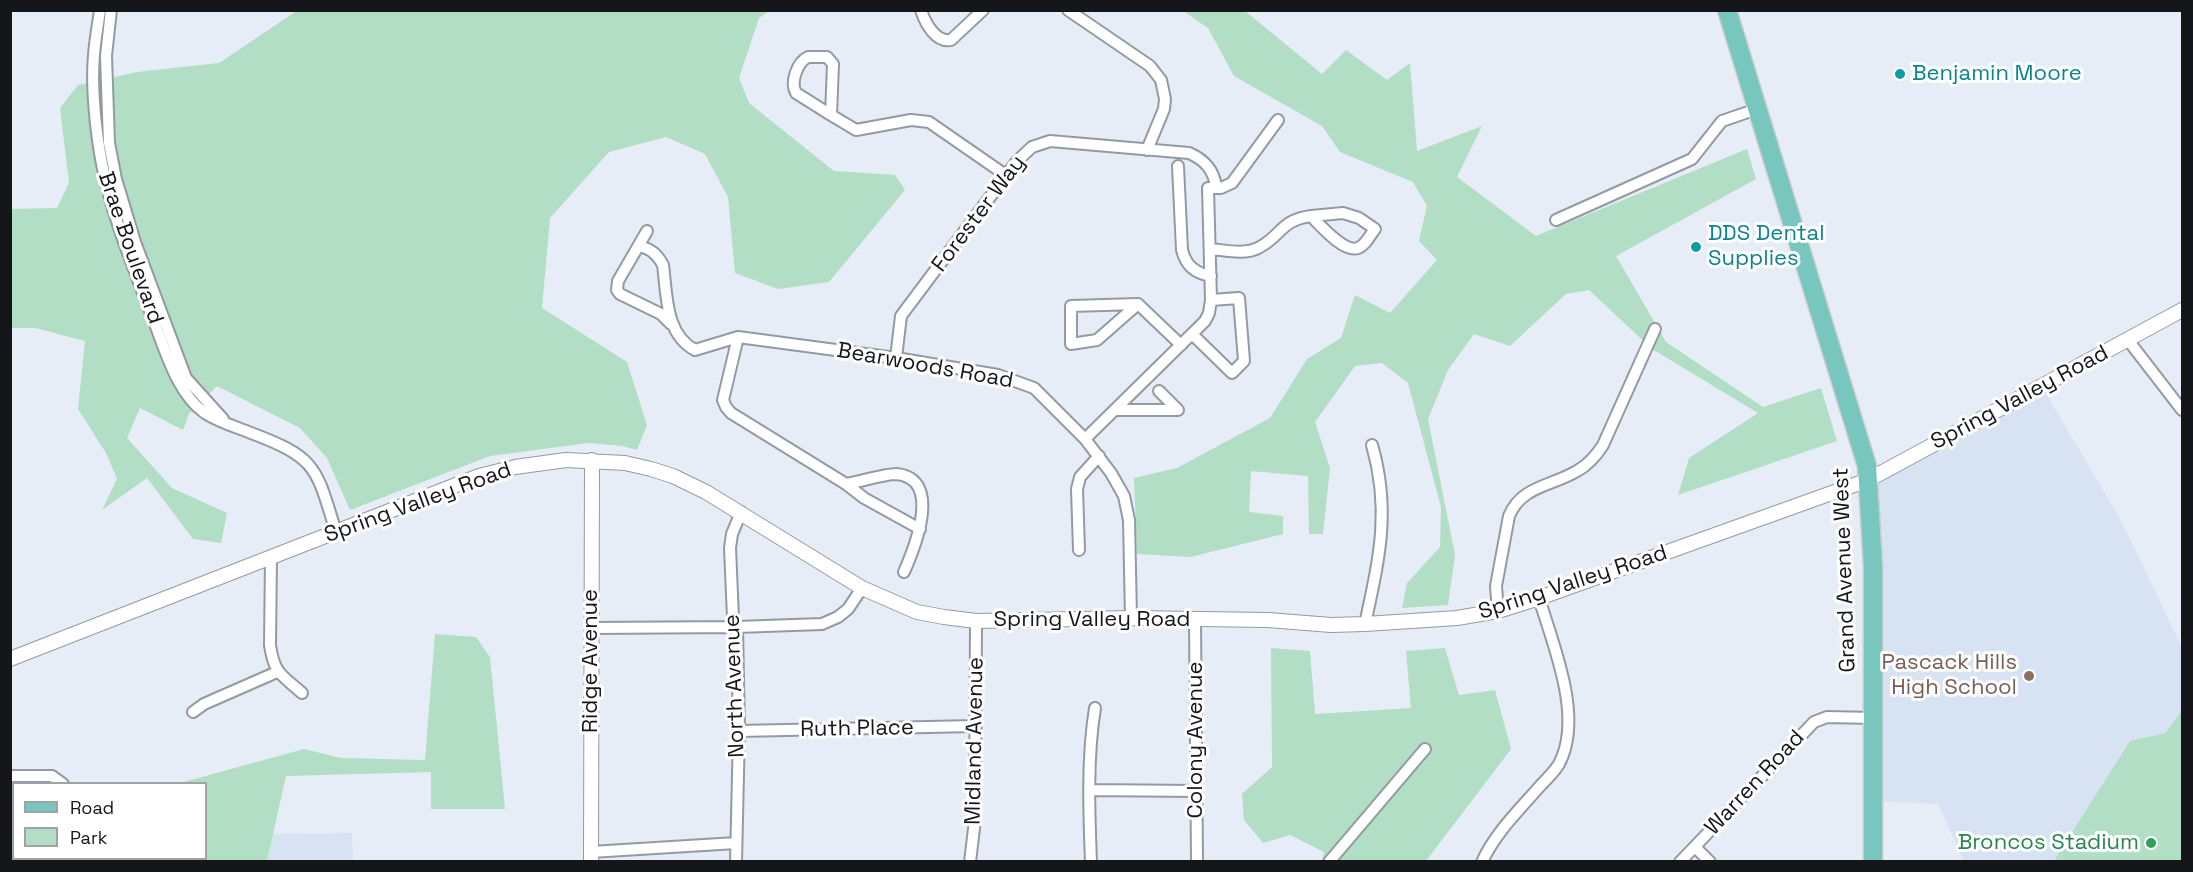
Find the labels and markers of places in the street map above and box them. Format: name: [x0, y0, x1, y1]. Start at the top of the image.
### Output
place label: Benjamin Moore: [1912, 61, 2082, 87]
marker: Benjamin Moore: [1893, 67, 1907, 81]
place label: DDS Dental Supplies: [1708, 221, 1825, 272]
marker: DDS Dental Supplies: [1689, 240, 1703, 254]
place label: Pascack Hills High School: [1882, 650, 2017, 702]
marker: Pascack Hills High School: [2022, 669, 2036, 683]
place label: Broncos Stadium: [1958, 830, 2139, 856]
marker: Broncos Stadium: [2144, 836, 2158, 850]

